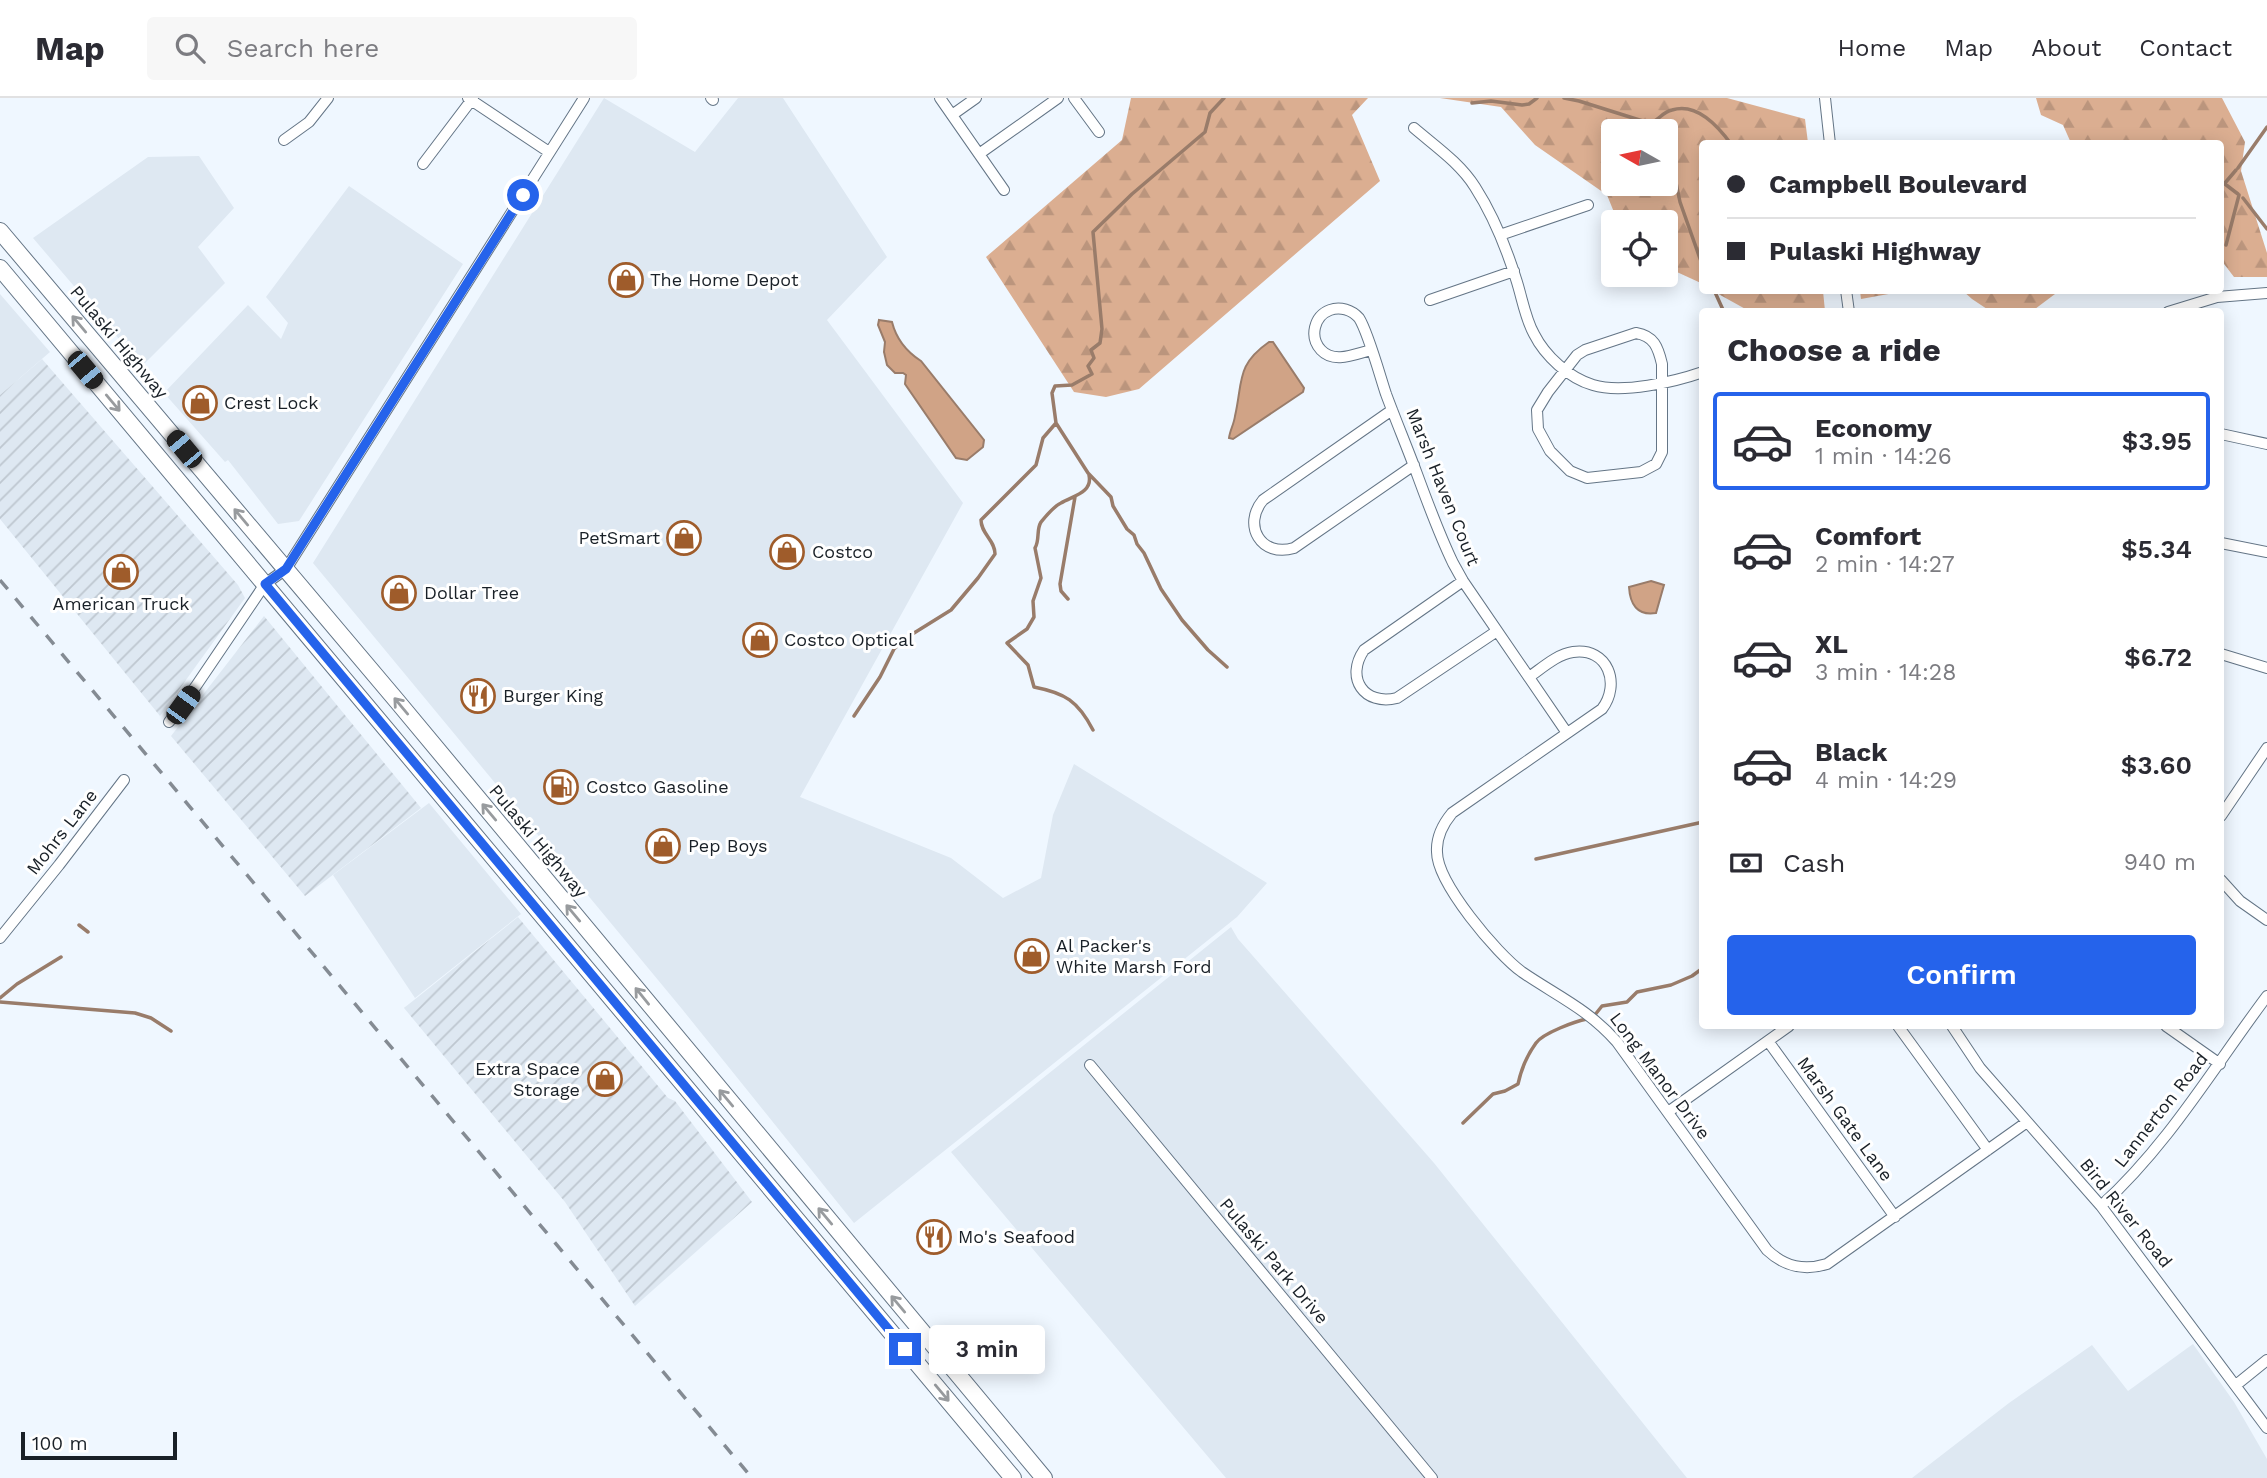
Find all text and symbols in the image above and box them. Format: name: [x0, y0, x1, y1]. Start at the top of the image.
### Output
search box: [147, 17, 637, 80]
text: Map: [35, 29, 105, 68]
icon: search: [171, 29, 209, 67]
text: Search here: [227, 33, 379, 63]
text: Home: [1838, 34, 1906, 62]
text: Map: [1944, 34, 1993, 62]
text: About: [2031, 34, 2101, 62]
text: Contact: [2139, 34, 2232, 62]
north arrow: [1601, 119, 1678, 196]
map controls: [1601, 119, 1678, 287]
text: Campbell Boulevard: [1769, 169, 2027, 199]
route start: [507, 179, 539, 211]
button: locate: [1601, 210, 1678, 287]
text: Pulaski Highway: [1769, 236, 1981, 266]
shop icon: The Home Depot: [607, 261, 645, 299]
place label: The Home Depot: [650, 269, 799, 290]
street label: Pulaski Highway: [66, 281, 173, 403]
one-way arrow: [71, 316, 87, 334]
text: Choose a ride: [1727, 331, 1941, 369]
car: [64, 347, 107, 393]
shop icon: Crest Lock: [181, 384, 219, 422]
place label: Crest Lock: [224, 392, 319, 413]
one-way arrow: [105, 393, 121, 411]
street label: Marsh Haven Court: [1402, 405, 1485, 569]
icon: car: [1731, 410, 1794, 473]
text: Economy: [1815, 413, 1932, 443]
car: [163, 426, 206, 472]
text: $3.95: [2122, 426, 2192, 456]
text: 1 min · 14:26: [1815, 443, 1952, 470]
one-way arrow: [234, 508, 249, 526]
icon: car: [1731, 518, 1794, 581]
shop icon: PetSmart: [665, 519, 703, 557]
text: Comfort: [1815, 521, 1921, 551]
place label: PetSmart: [578, 527, 660, 548]
shop icon: Costco: [768, 533, 806, 571]
text: $5.34: [2121, 534, 2192, 564]
place label: Costco: [812, 541, 873, 562]
text: 2 min · 14:27: [1815, 551, 1955, 578]
shop icon: American Truck: [102, 553, 140, 591]
shop icon: Dollar Tree: [380, 574, 418, 612]
place label: Dollar Tree: [424, 582, 519, 603]
place label: American Truck: [53, 593, 189, 614]
shop icon: Costco Optical: [741, 621, 779, 659]
icon: car: [1731, 626, 1794, 689]
place label: Costco Optical: [784, 629, 914, 650]
text: XL: [1815, 629, 1848, 659]
text: $6.72: [2124, 642, 2192, 672]
text: 3 min · 14:28: [1815, 659, 1956, 686]
restaurant icon: Burger King: [459, 677, 497, 715]
car: [163, 682, 204, 728]
place label: Burger King: [503, 685, 604, 706]
one-way arrow: [393, 697, 409, 715]
icon: car: [1731, 734, 1794, 797]
text: Black: [1815, 737, 1887, 767]
text: $3.60: [2121, 750, 2192, 780]
text: 4 min · 14:29: [1815, 767, 1957, 794]
fuel station icon: Costco Gasoline: [542, 768, 580, 806]
place label: Costco Gasoline: [586, 776, 729, 797]
street label: Pulaski Highway: [485, 780, 592, 902]
street label: Mohrs Lane: [22, 785, 101, 878]
one-way arrow: [481, 804, 497, 822]
shop icon: Pep Boys: [644, 827, 682, 865]
place label: Pep Boys: [688, 835, 767, 856]
icon: cash: [1727, 844, 1765, 882]
text: Cash: [1783, 848, 1845, 878]
text: 940 m: [2124, 849, 2196, 876]
one-way arrow: [565, 904, 580, 922]
place label: Al Packer's White Marsh Ford: [1056, 935, 1212, 977]
button: Confirm: [1727, 935, 2196, 1015]
shop icon: Al Packer's White Marsh Ford: [1013, 937, 1051, 975]
one-way arrow: [634, 988, 650, 1006]
street label: Long Manor Drive: [1606, 1008, 1715, 1143]
street label: Lannerton Road: [2109, 1048, 2212, 1171]
street label: Marsh Gate Lane: [1793, 1052, 1898, 1185]
place label: Extra Space Storage: [475, 1058, 580, 1100]
shop icon: Extra Space Storage: [586, 1060, 624, 1098]
one-way arrow: [718, 1089, 734, 1107]
street label: Bird River Road: [2076, 1154, 2177, 1272]
street label: Pulaski Park Drive: [1216, 1194, 1333, 1328]
one-way arrow: [818, 1208, 833, 1226]
restaurant icon: Mo's Seafood: [915, 1218, 953, 1256]
place label: Mo's Seafood: [958, 1226, 1075, 1247]
one-way arrow: [891, 1295, 907, 1313]
callout: 3 min: [930, 1324, 1045, 1374]
route end: [889, 1333, 921, 1365]
text: 3 min: [955, 1336, 1019, 1363]
one-way arrow: [934, 1384, 950, 1402]
scale bar: [21, 1429, 177, 1461]
text: 100 m: [32, 1432, 88, 1455]

